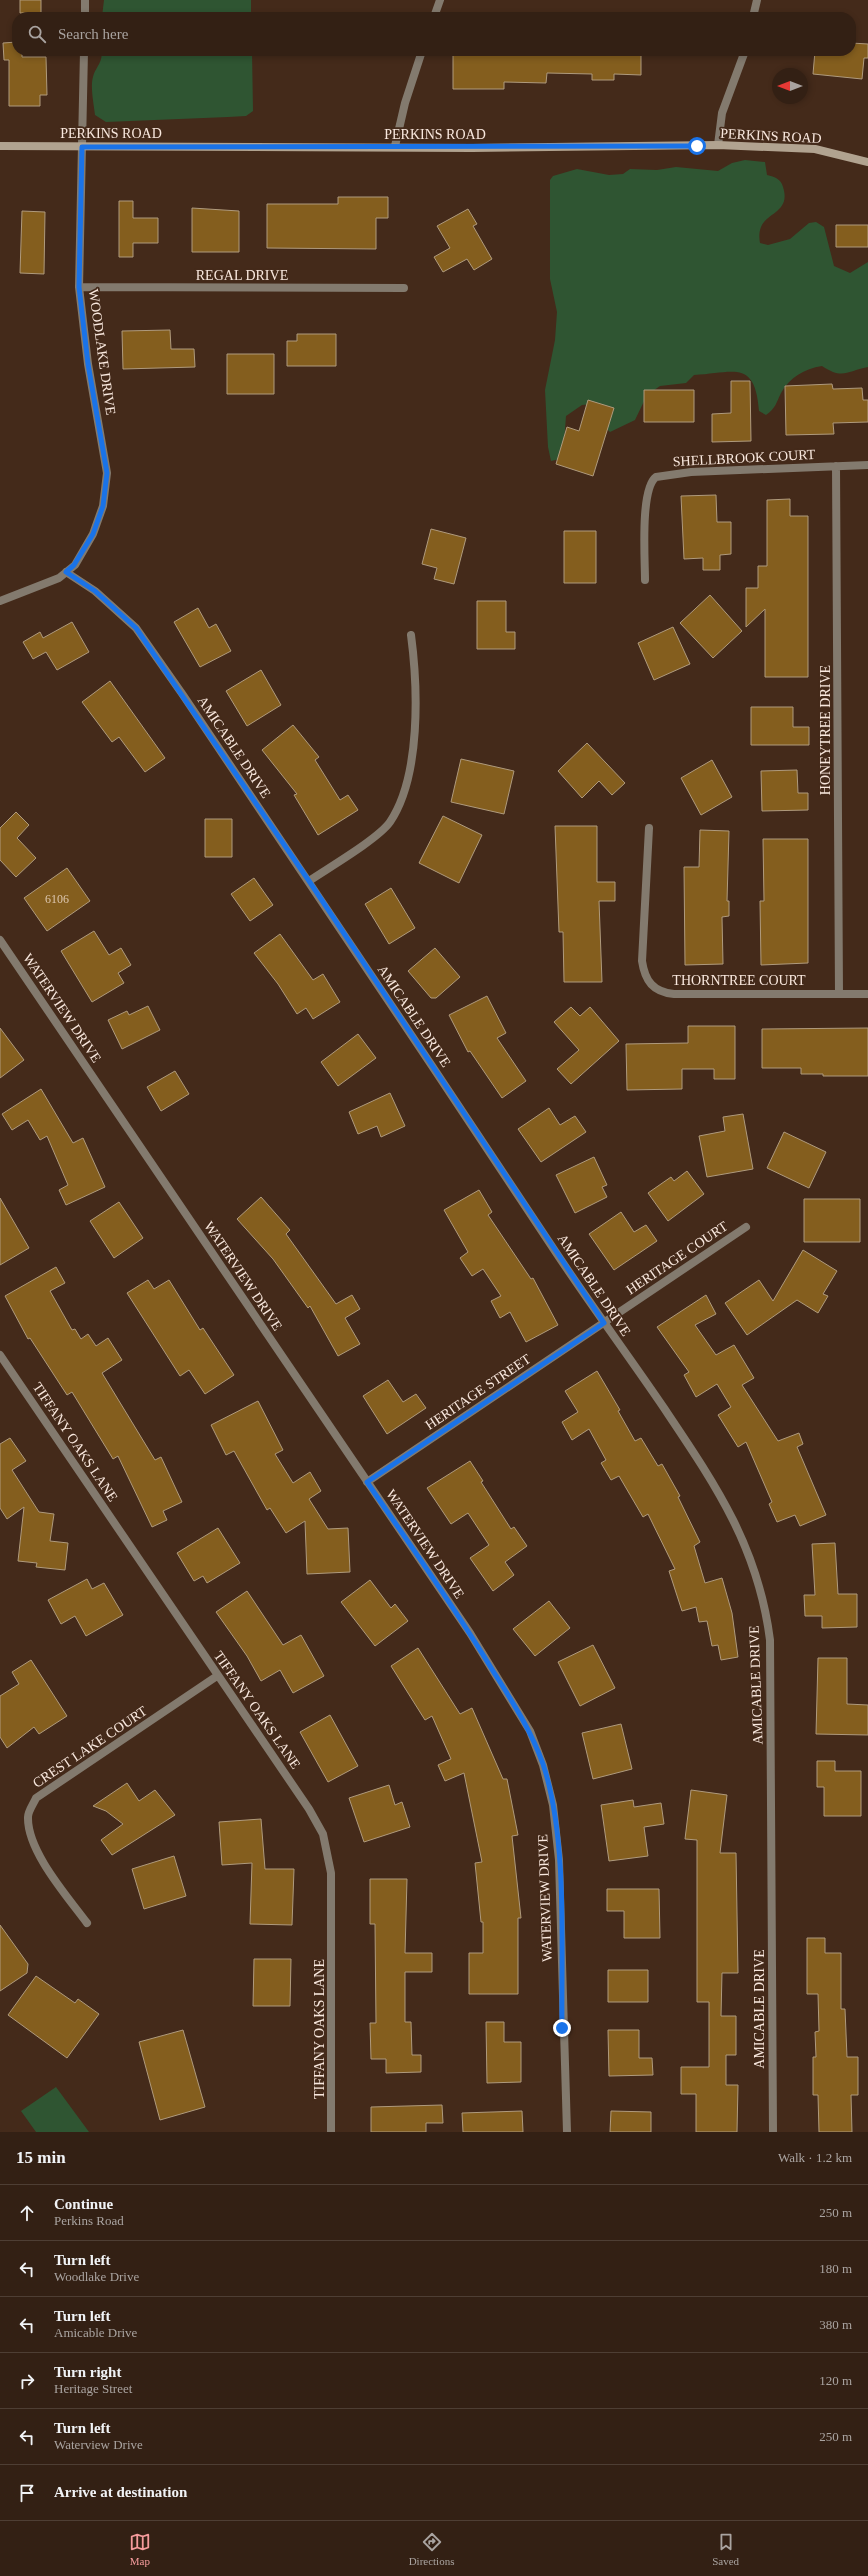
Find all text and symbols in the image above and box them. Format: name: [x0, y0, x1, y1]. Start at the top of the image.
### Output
search box: [12, 12, 856, 56]
icon: search: [26, 23, 48, 45]
text: Search here: [58, 26, 128, 42]
north arrow: [772, 68, 808, 104]
street label: PERKINS ROAD: [60, 126, 162, 141]
street label: PERKINS ROAD: [720, 126, 822, 146]
street label: PERKINS ROAD: [384, 127, 486, 142]
route start: [688, 137, 706, 155]
street label: REGAL DRIVE: [196, 268, 288, 283]
street label: WOODLAKE DRIVE: [86, 288, 118, 416]
street label: SHELLBROOK COURT: [672, 447, 816, 469]
street label: HONEYTREE DRIVE: [818, 665, 833, 795]
street label: AMICABLE DRIVE: [194, 693, 274, 801]
house number: 6106: [45, 892, 69, 906]
street label: WATERVIEW DRIVE: [20, 951, 104, 1065]
street label: AMICABLE DRIVE: [374, 962, 454, 1070]
street label: THORNTREE COURT: [672, 973, 806, 988]
street label: HERITAGE COURT: [623, 1218, 731, 1297]
street label: WATERVIEW DRIVE: [201, 1219, 285, 1333]
street label: AMICABLE DRIVE: [554, 1231, 634, 1339]
street label: HERITAGE STREET: [423, 1351, 534, 1433]
street label: TIFFANY OAKS LANE: [30, 1380, 120, 1504]
street label: WATERVIEW DRIVE: [383, 1487, 467, 1601]
street label: AMICABLE DRIVE: [746, 1625, 766, 1745]
street label: TIFFANY OAKS LANE: [211, 1648, 303, 1772]
street label: CREST LAKE COURT: [30, 1703, 150, 1791]
street label: WATERVIEW DRIVE: [535, 1834, 555, 1962]
street label: AMICABLE DRIVE: [752, 1949, 767, 2069]
street label: TIFFANY OAKS LANE: [312, 1959, 327, 2099]
route end: [553, 2019, 571, 2037]
text: 15 min: [16, 2148, 66, 2167]
text: Walk · 1.2 km: [778, 2150, 852, 2165]
text: Continue: [54, 2196, 113, 2212]
icon: ahead: [16, 2202, 38, 2224]
text: 250 m: [819, 2205, 852, 2220]
text: Perkins Road: [54, 2213, 124, 2228]
text: Turn left: [54, 2252, 111, 2268]
icon: left: [16, 2258, 38, 2280]
text: 180 m: [819, 2261, 852, 2276]
text: Woodlake Drive: [54, 2269, 139, 2284]
text: Turn left: [54, 2308, 111, 2324]
icon: left: [16, 2314, 38, 2336]
text: 380 m: [819, 2317, 852, 2332]
text: Amicable Drive: [54, 2325, 137, 2340]
text: Turn right: [54, 2364, 121, 2380]
icon: right: [16, 2370, 38, 2392]
text: 120 m: [819, 2373, 852, 2388]
text: Heritage Street: [54, 2381, 132, 2396]
text: Turn left: [54, 2420, 111, 2436]
icon: left: [16, 2426, 38, 2448]
text: 250 m: [819, 2429, 852, 2444]
text: Waterview Drive: [54, 2437, 143, 2452]
icon: arrive: [16, 2482, 38, 2504]
text: Arrive at destination: [54, 2484, 187, 2500]
tab: Map: [129, 2531, 151, 2567]
tab: Directions: [409, 2531, 454, 2567]
tab: Saved: [712, 2531, 739, 2567]

